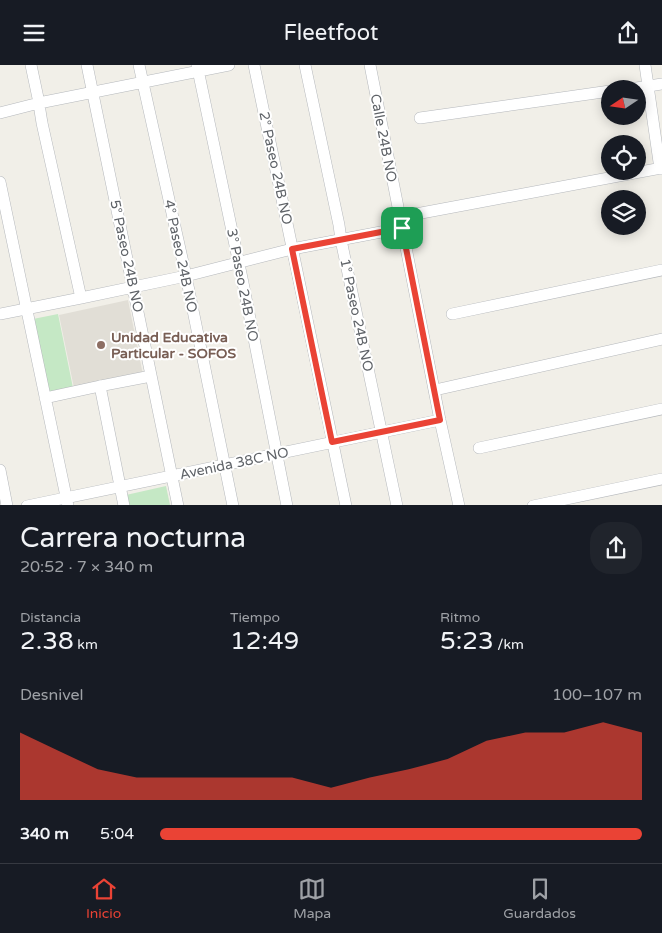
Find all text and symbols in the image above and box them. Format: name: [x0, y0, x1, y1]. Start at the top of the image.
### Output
icon: menu: [20, 19, 48, 47]
icon: share: [614, 19, 642, 47]
text: Fleetfoot: [284, 20, 378, 46]
north arrow: [601, 80, 646, 125]
map controls: [601, 80, 646, 235]
street label: Calle 24B NO: [367, 92, 400, 184]
street label: 2° Paseo 24B NO: [255, 110, 296, 226]
button: locate: [601, 135, 646, 180]
button: layers: [601, 190, 646, 235]
street label: 5° Paseo 24B NO: [106, 198, 147, 314]
street label: 4° Paseo 24B NO: [160, 198, 201, 314]
pin: [381, 207, 423, 249]
icon: arrive: [388, 214, 416, 242]
street label: 3° Paseo 24B NO: [223, 227, 262, 343]
street label: 1° Paseo 24B NO: [336, 257, 377, 373]
place label: Unidad Educativa Particular - SOFOS: [111, 329, 236, 362]
marker: Unidad Educativa Particular - SOFOS: [95, 339, 107, 351]
street label: Avenida 38C NO: [178, 444, 290, 483]
text: Carrera nocturna: [20, 521, 246, 555]
button: share: [590, 522, 642, 574]
text: 20:52 · 7 × 340 m: [20, 557, 153, 577]
text: Distancia: [20, 609, 81, 626]
text: Tiempo: [230, 609, 280, 626]
text: Ritmo: [440, 609, 480, 626]
text: 2.38: [20, 626, 74, 656]
text: 12:49: [230, 626, 299, 656]
text: 5:23: [440, 626, 494, 656]
text: km: [74, 636, 98, 653]
text: /km: [494, 636, 524, 653]
text: Desnivel: [20, 685, 84, 705]
text: 100–107 m: [552, 685, 642, 705]
text: 340 m: [20, 824, 69, 844]
text: 5:04: [100, 824, 134, 844]
tab: Inicio: [86, 875, 121, 922]
tab: Mapa: [293, 875, 331, 922]
tab: Guardados: [503, 875, 576, 922]

